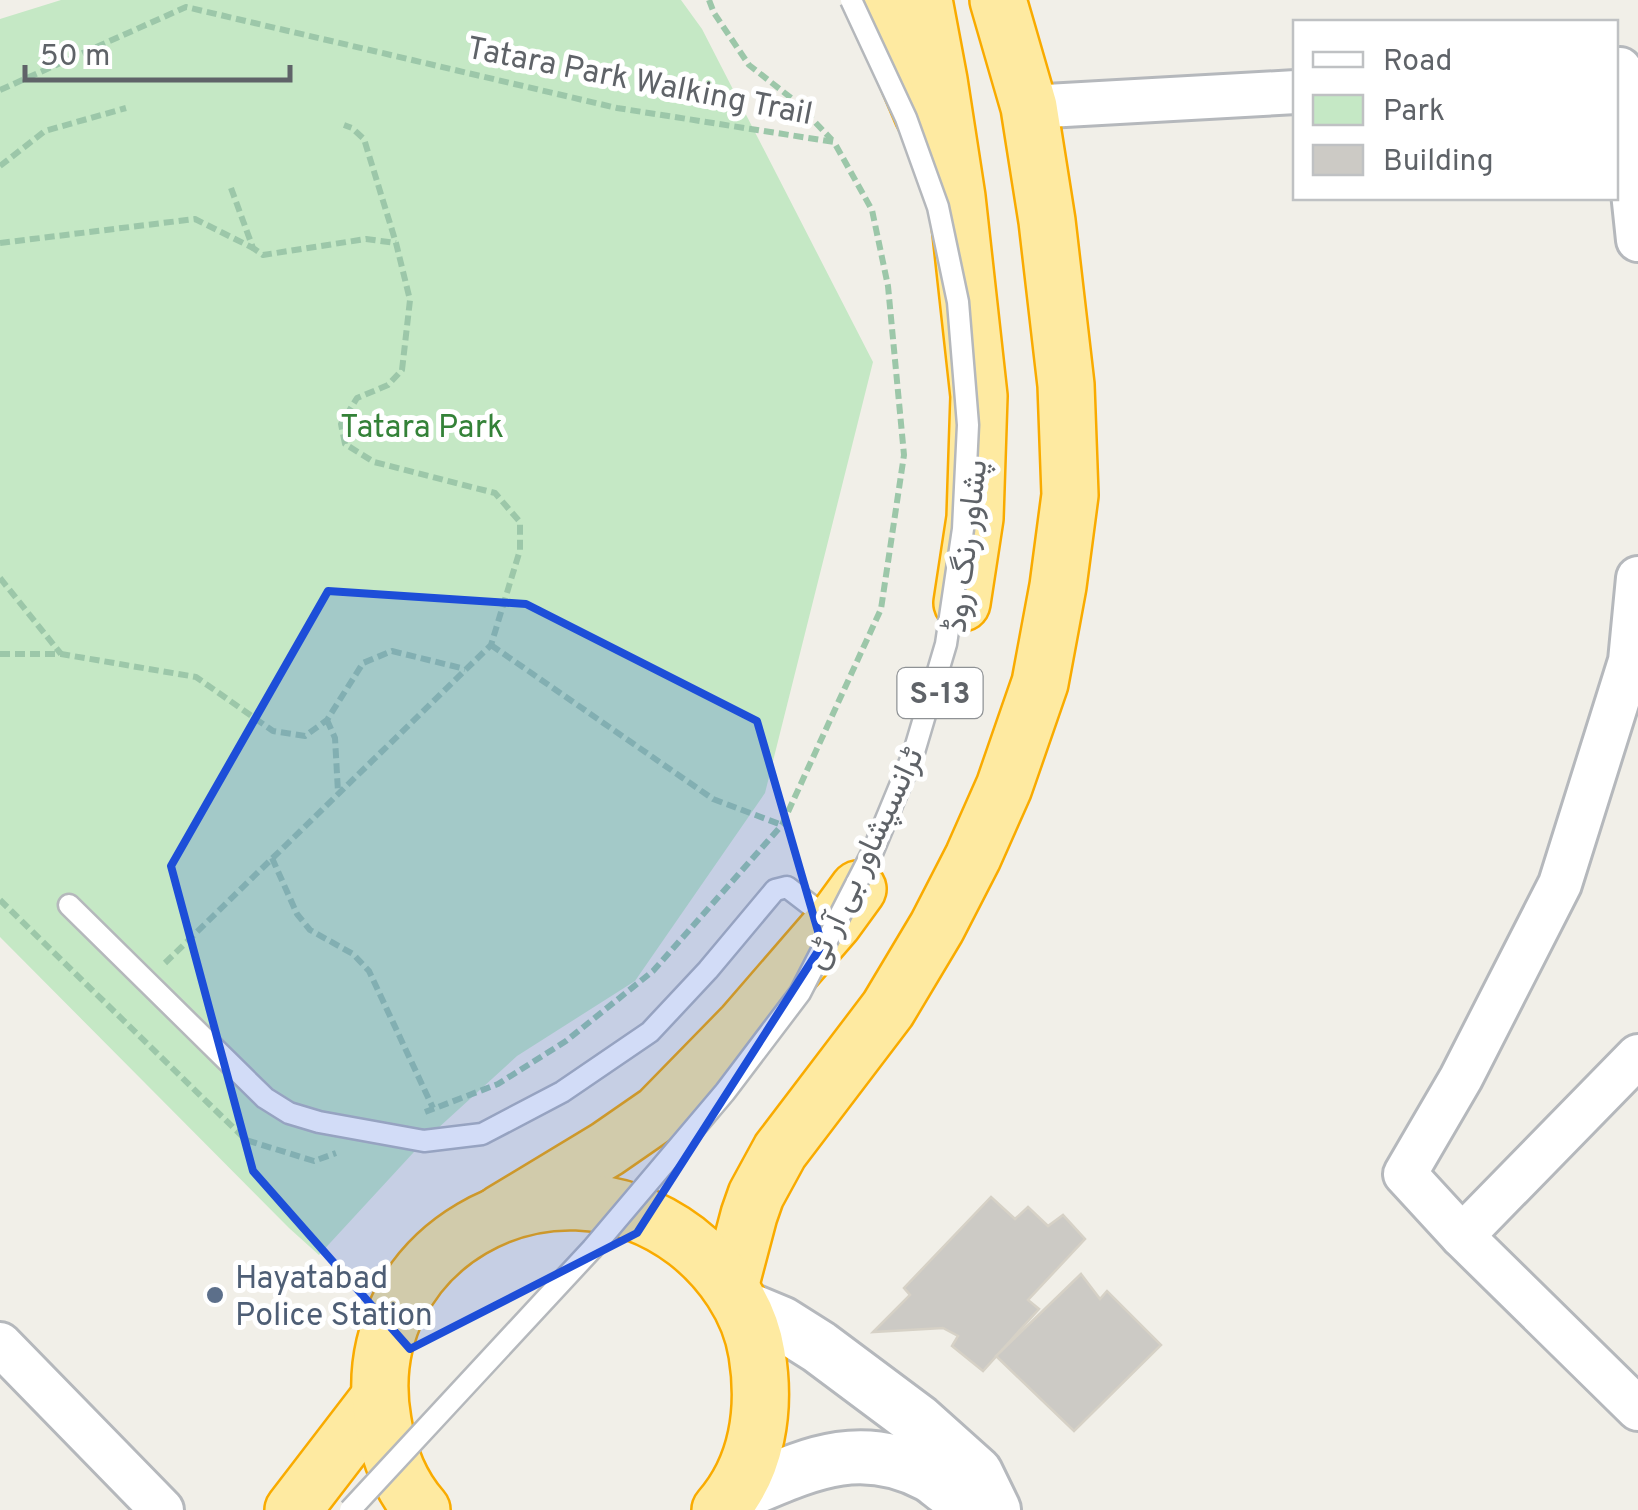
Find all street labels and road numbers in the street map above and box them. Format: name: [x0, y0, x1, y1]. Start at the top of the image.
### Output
street label: Tatara Park Walking Trail: [463, 30, 816, 136]
street label: پشاور رنگ روڈ: [938, 458, 998, 635]
road number: S-13: [898, 668, 982, 718]
street label: ٹرانسپشاور بی آر ٹی: [797, 742, 935, 976]

